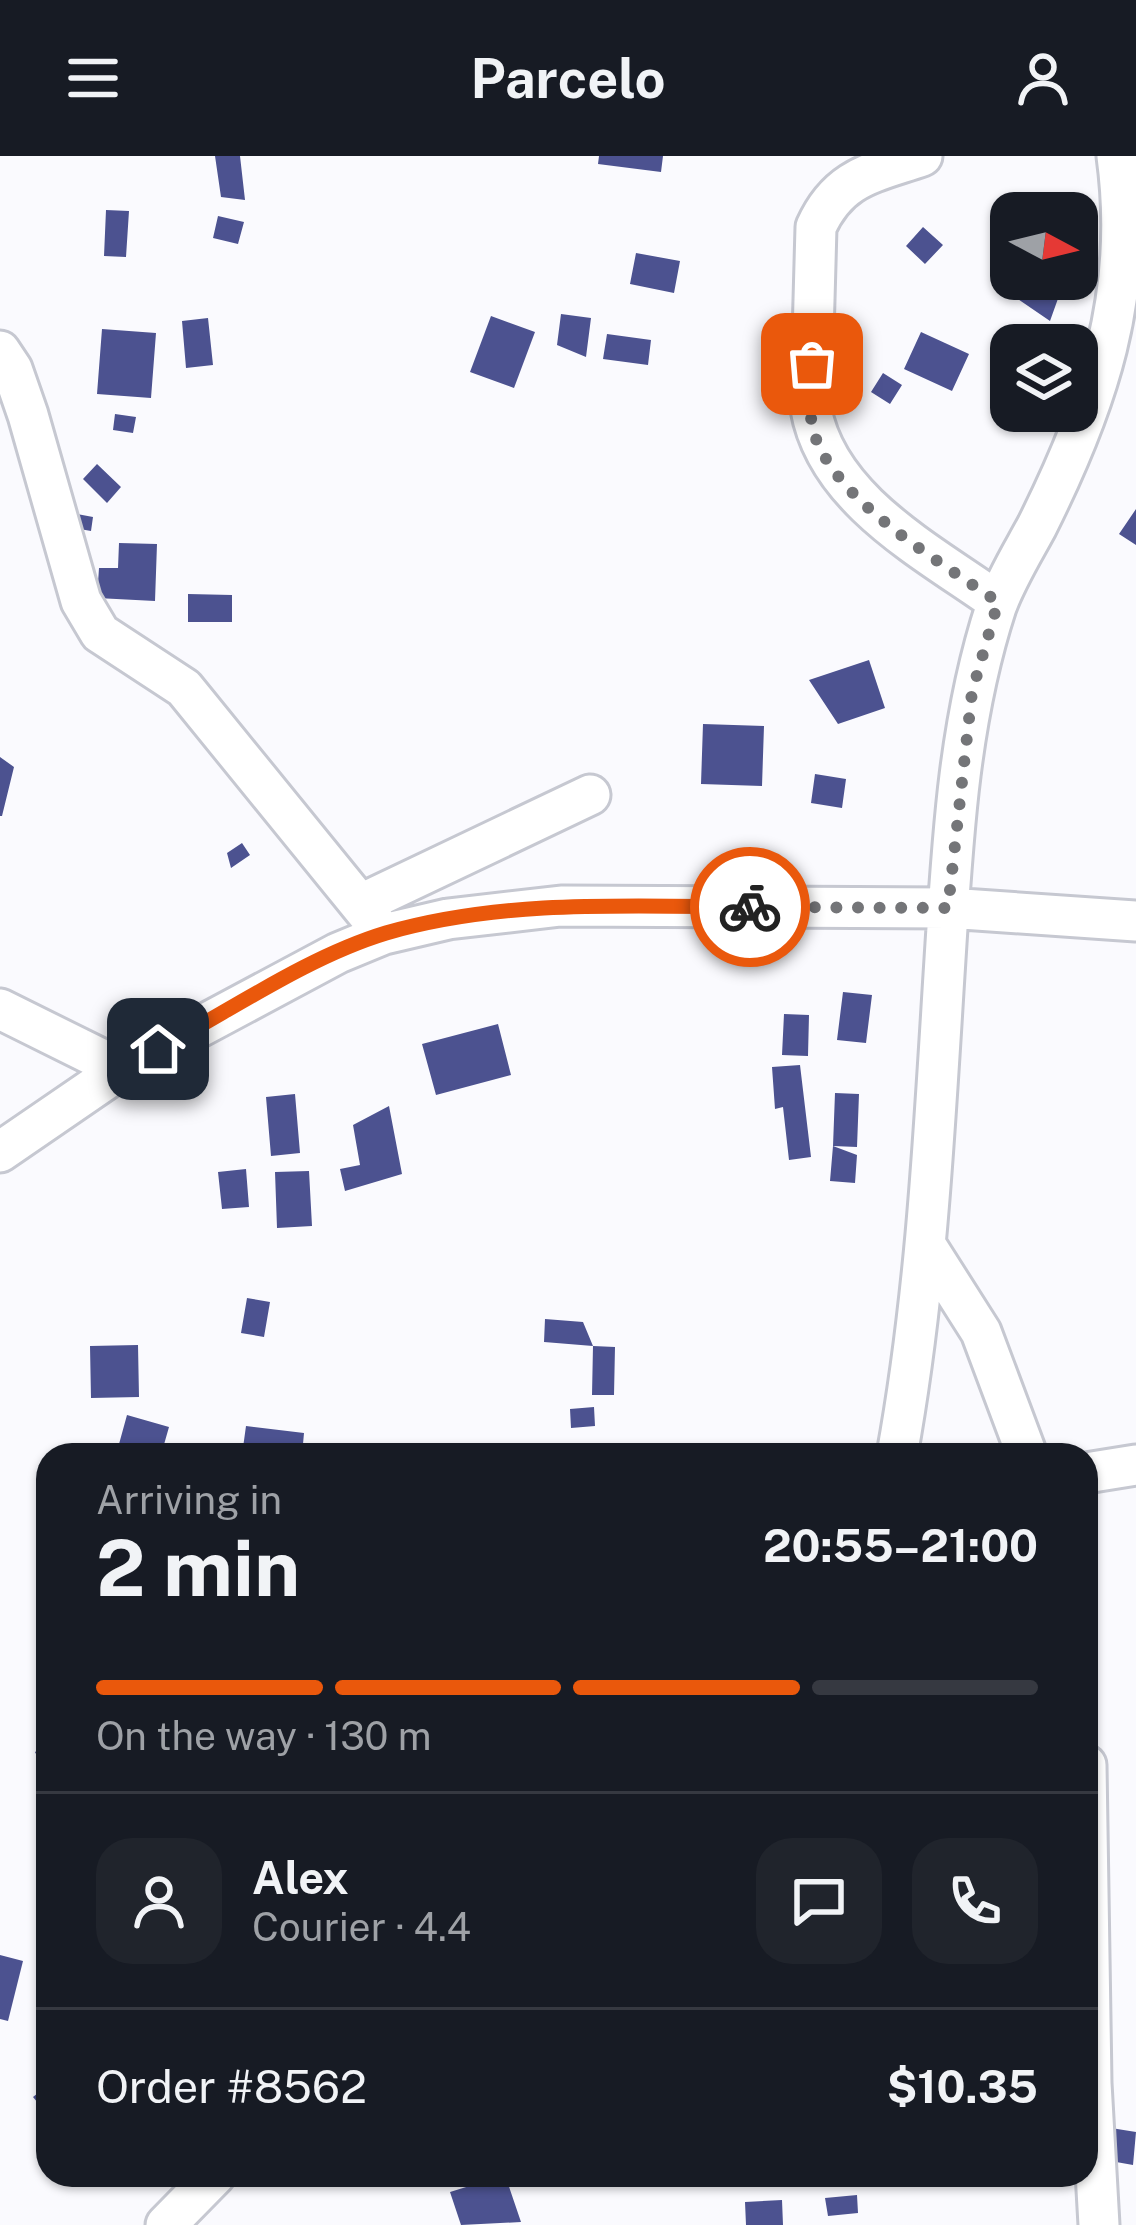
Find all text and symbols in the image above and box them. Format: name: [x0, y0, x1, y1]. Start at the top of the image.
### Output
icon: menu: [60, 45, 126, 111]
icon: person: [1010, 45, 1076, 111]
text: Parcelo: [470, 47, 666, 110]
north arrow: [990, 192, 1098, 300]
map controls: [990, 192, 1098, 432]
pin: [761, 313, 863, 415]
button: layers: [990, 324, 1098, 432]
icon: bag: [779, 331, 845, 397]
courier: [690, 847, 810, 967]
icon: bike: [717, 874, 783, 940]
pin: [107, 998, 209, 1100]
icon: home: [125, 1016, 191, 1082]
text: Arriving in: [96, 1477, 282, 1523]
text: 20:55–21:00: [763, 1519, 1038, 1572]
text: 2 min: [96, 1522, 300, 1614]
text: On the way · 130 m: [96, 1713, 432, 1759]
button: person: [96, 1838, 222, 1964]
button: chat: [756, 1838, 882, 1964]
button: phone: [912, 1838, 1038, 1964]
text: Alex: [252, 1851, 349, 1904]
text: Courier · 4.4: [252, 1904, 471, 1950]
text: Order #8562: [96, 2060, 367, 2113]
text: $10.35: [887, 2060, 1038, 2113]

